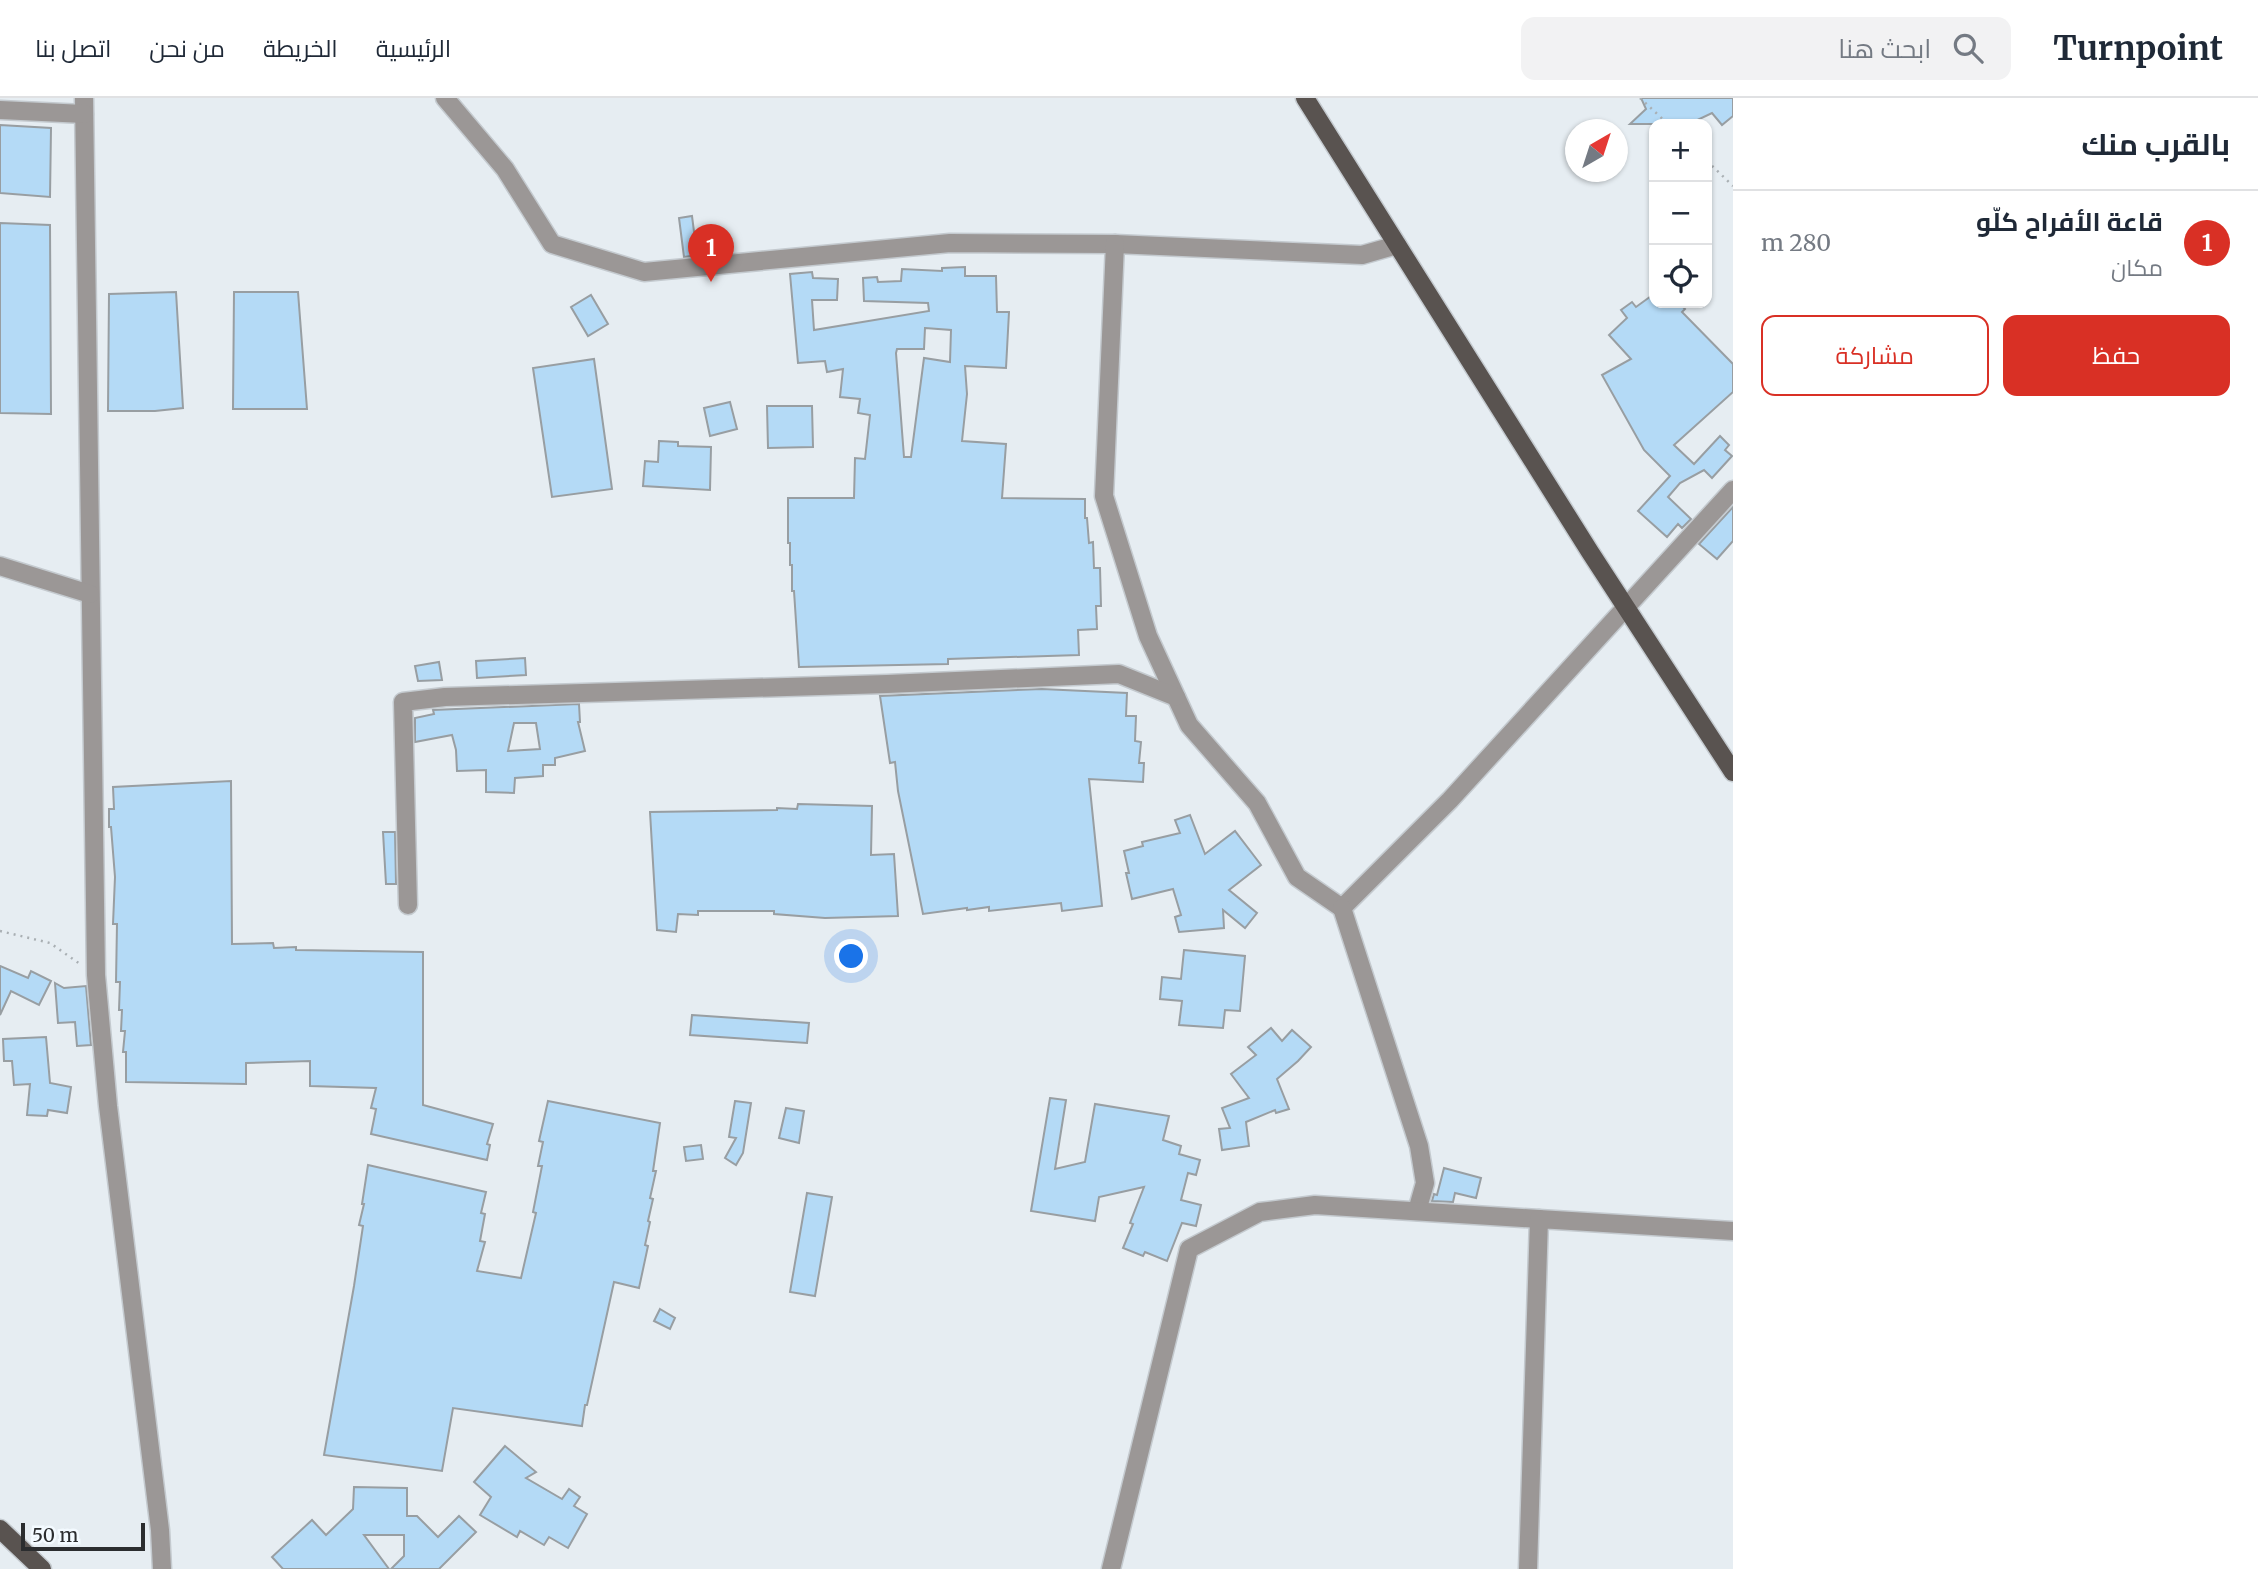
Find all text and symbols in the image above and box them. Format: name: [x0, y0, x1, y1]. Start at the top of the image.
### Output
search box: [1521, 17, 2011, 80]
text: Turnpoint: [2053, 28, 2223, 69]
icon: search: [1949, 29, 1987, 67]
text: ابحث هنا: [1838, 32, 1931, 65]
text: اتصل بنا: [35, 33, 111, 64]
text: من نحن: [149, 33, 225, 64]
text: الخريطة: [263, 33, 338, 64]
text: الرئيسية: [376, 33, 451, 64]
north arrow: [1565, 119, 1628, 182]
map controls: [1649, 119, 1712, 308]
button: +: [1649, 119, 1712, 182]
text: بالقرب منك: [2081, 125, 2230, 163]
button: −: [1649, 182, 1712, 245]
text: قاعة الأفراح كلّو: [1976, 205, 2163, 238]
pin: 1: [688, 224, 734, 282]
text: 280 m: [1761, 228, 1831, 257]
text: 1: [2202, 228, 2212, 257]
button: locate: [1649, 245, 1712, 308]
text: مكان: [2111, 253, 2163, 282]
button: مشاركة: [1761, 315, 1989, 396]
button: حفظ: [2003, 315, 2230, 396]
your location: [834, 939, 868, 973]
scale bar: [21, 1520, 145, 1552]
text: 50 m: [32, 1523, 78, 1547]

